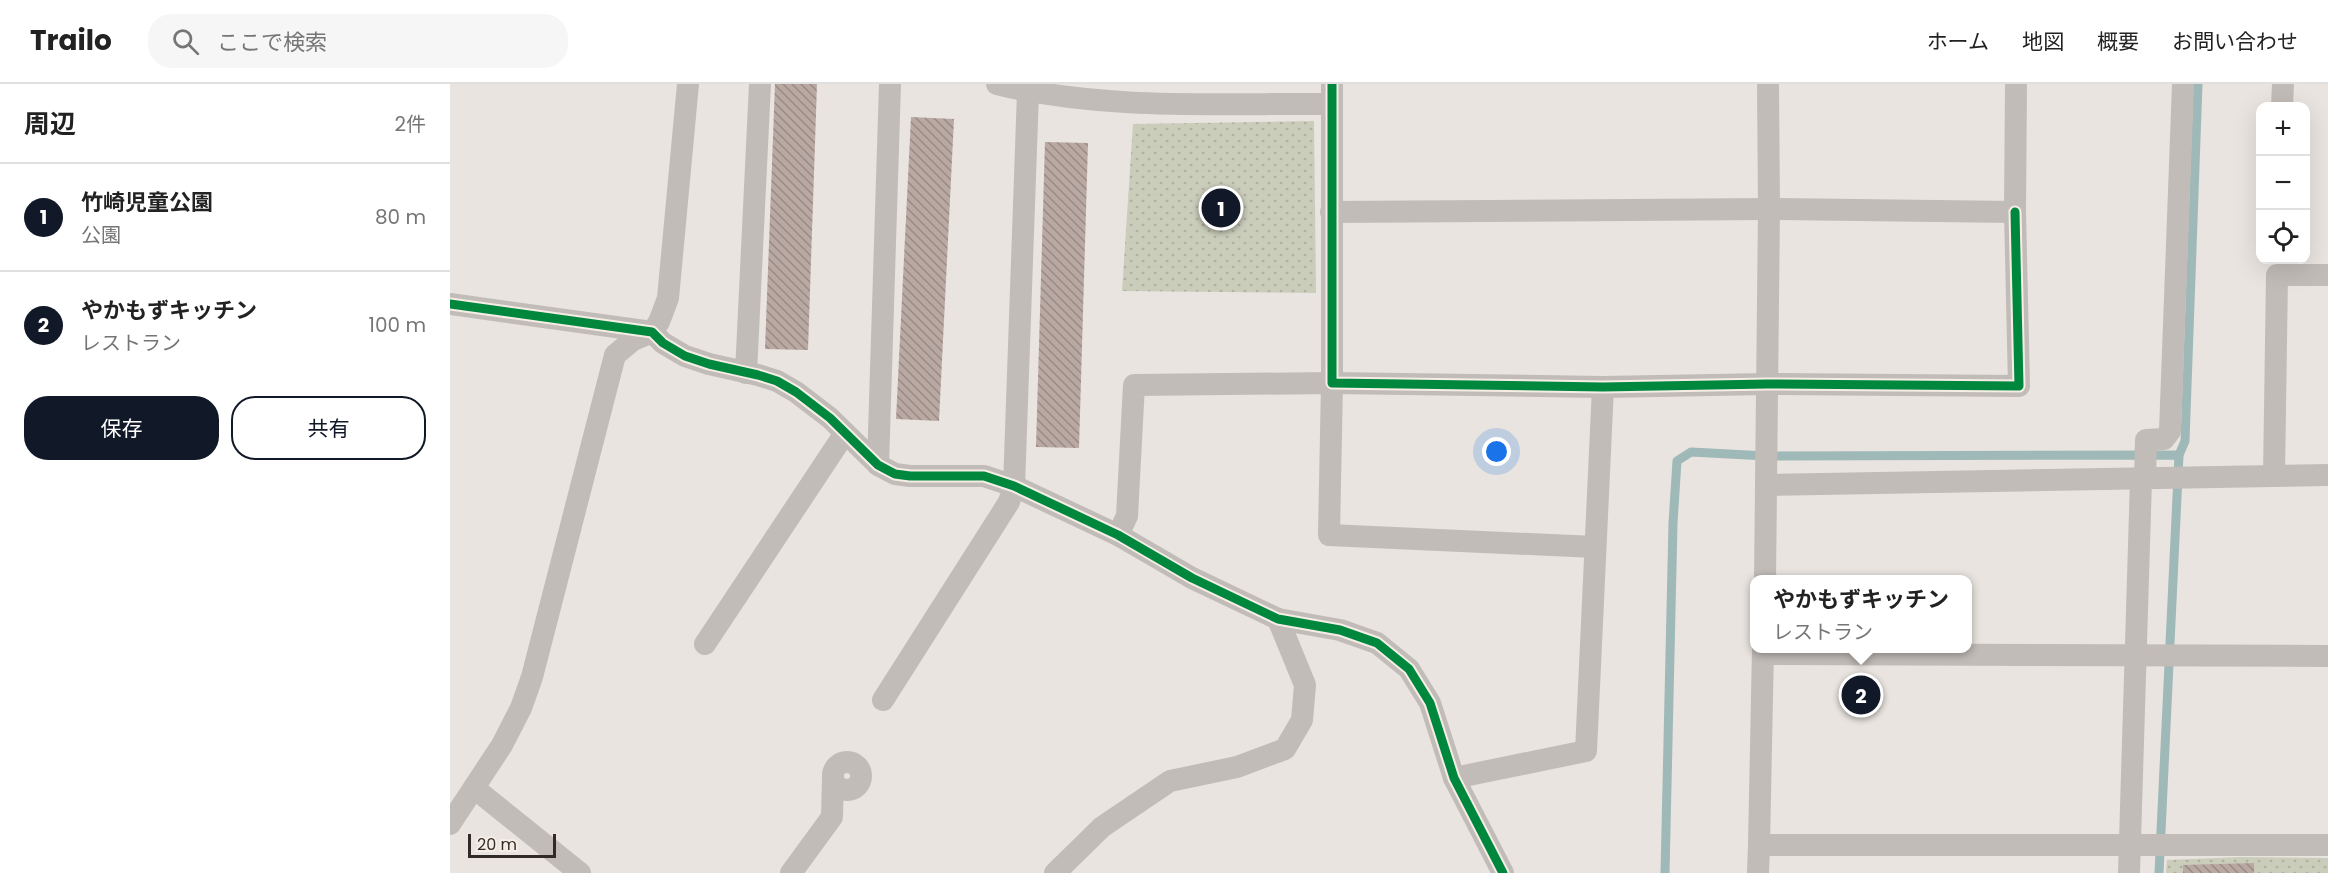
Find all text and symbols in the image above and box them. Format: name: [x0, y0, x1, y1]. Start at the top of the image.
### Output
search box: [148, 14, 568, 68]
text: Trailo: [30, 21, 112, 60]
icon: search: [169, 25, 202, 58]
text: ここで検索: [217, 27, 327, 58]
text: ホーム: [1927, 27, 1989, 56]
text: 地図: [2022, 27, 2064, 56]
text: 概要: [2097, 27, 2139, 56]
text: お問い合わせ: [2172, 27, 2298, 56]
map controls: [2256, 102, 2310, 264]
button: +: [2256, 102, 2310, 156]
text: 周辺: [24, 106, 76, 142]
text: 2件: [395, 110, 426, 138]
button: −: [2256, 156, 2310, 210]
pin: 1: [1202, 186, 1240, 230]
text: 竹崎児童公園: [81, 187, 213, 218]
text: 1: [40, 203, 47, 231]
text: 80 m: [375, 203, 426, 231]
button: locate: [2256, 210, 2310, 264]
text: 公園: [81, 221, 121, 249]
text: やかもずキッチン: [81, 295, 257, 326]
text: 2: [38, 311, 49, 339]
text: 100 m: [369, 311, 426, 339]
text: レストラン: [81, 329, 181, 357]
button: 保存: [24, 396, 219, 460]
button: 共有: [231, 396, 426, 460]
your location: [1482, 437, 1511, 466]
popup: [1750, 575, 1972, 653]
text: やかもずキッチン: [1773, 584, 1949, 615]
text: レストラン: [1773, 618, 1873, 646]
pin: 2: [1842, 672, 1880, 718]
scale bar: [468, 831, 556, 858]
text: 20 m: [477, 833, 517, 856]

